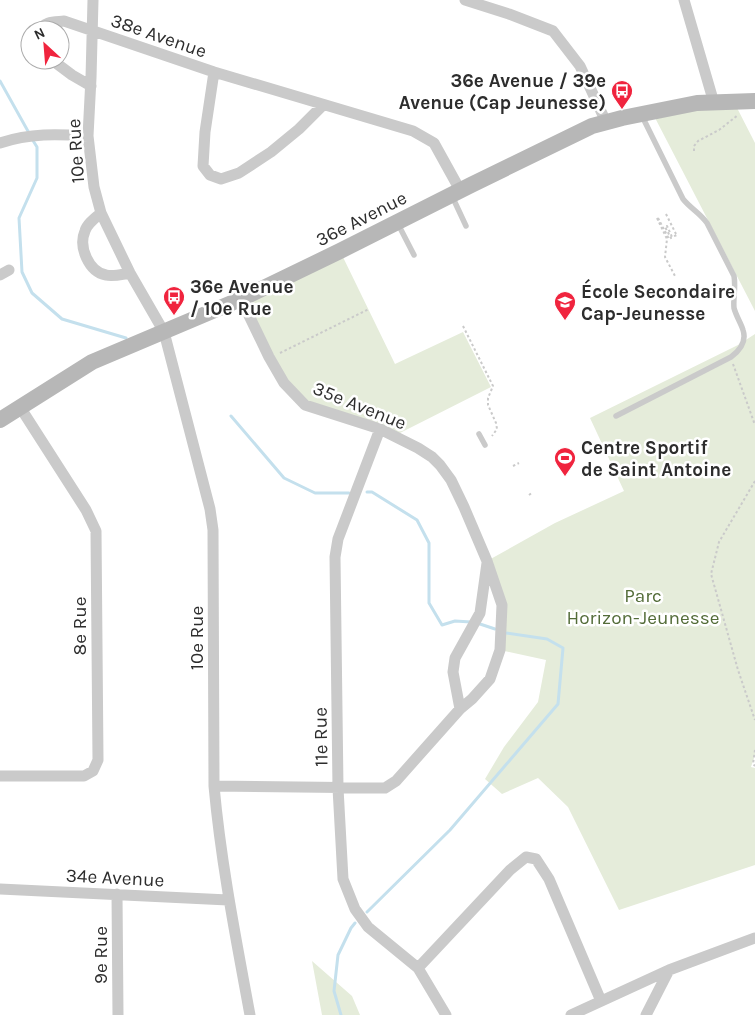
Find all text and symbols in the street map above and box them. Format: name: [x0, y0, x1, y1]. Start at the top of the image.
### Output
street label: 38e Avenue: [108, 9, 209, 63]
north arrow: [20, 20, 70, 70]
text: N: [31, 24, 48, 44]
place label: 36e Avenue / 39e Avenue (Cap Jeunesse): [399, 70, 606, 114]
bus stop icon: 36e Avenue / 39e Avenue (Cap Jeunesse): [610, 79, 634, 110]
street label: 10e Rue: [63, 118, 89, 184]
street label: 36e Avenue: [312, 187, 411, 251]
place label: 36e Avenue / 10e Rue: [190, 276, 293, 320]
place label: École Secondaire Cap-Jeunesse: [581, 278, 735, 325]
bus stop icon: 36e Avenue / 10e Rue: [162, 285, 186, 316]
school or university icon: École Secondaire Cap-Jeunesse: [553, 290, 577, 321]
street label: 35e Avenue: [310, 377, 410, 435]
place label: Centre Sportif de Saint Antoine: [581, 437, 731, 481]
sports icon: Centre Sportif de Saint Antoine: [553, 446, 577, 477]
park label: Parc Horizon-Jeunesse: [567, 585, 719, 629]
street label: 8e Rue: [69, 597, 91, 655]
street label: 10e Rue: [186, 606, 208, 670]
street label: 11e Rue: [309, 707, 333, 767]
street label: 34e Avenue: [65, 864, 165, 892]
street label: 9e Rue: [90, 926, 112, 984]

